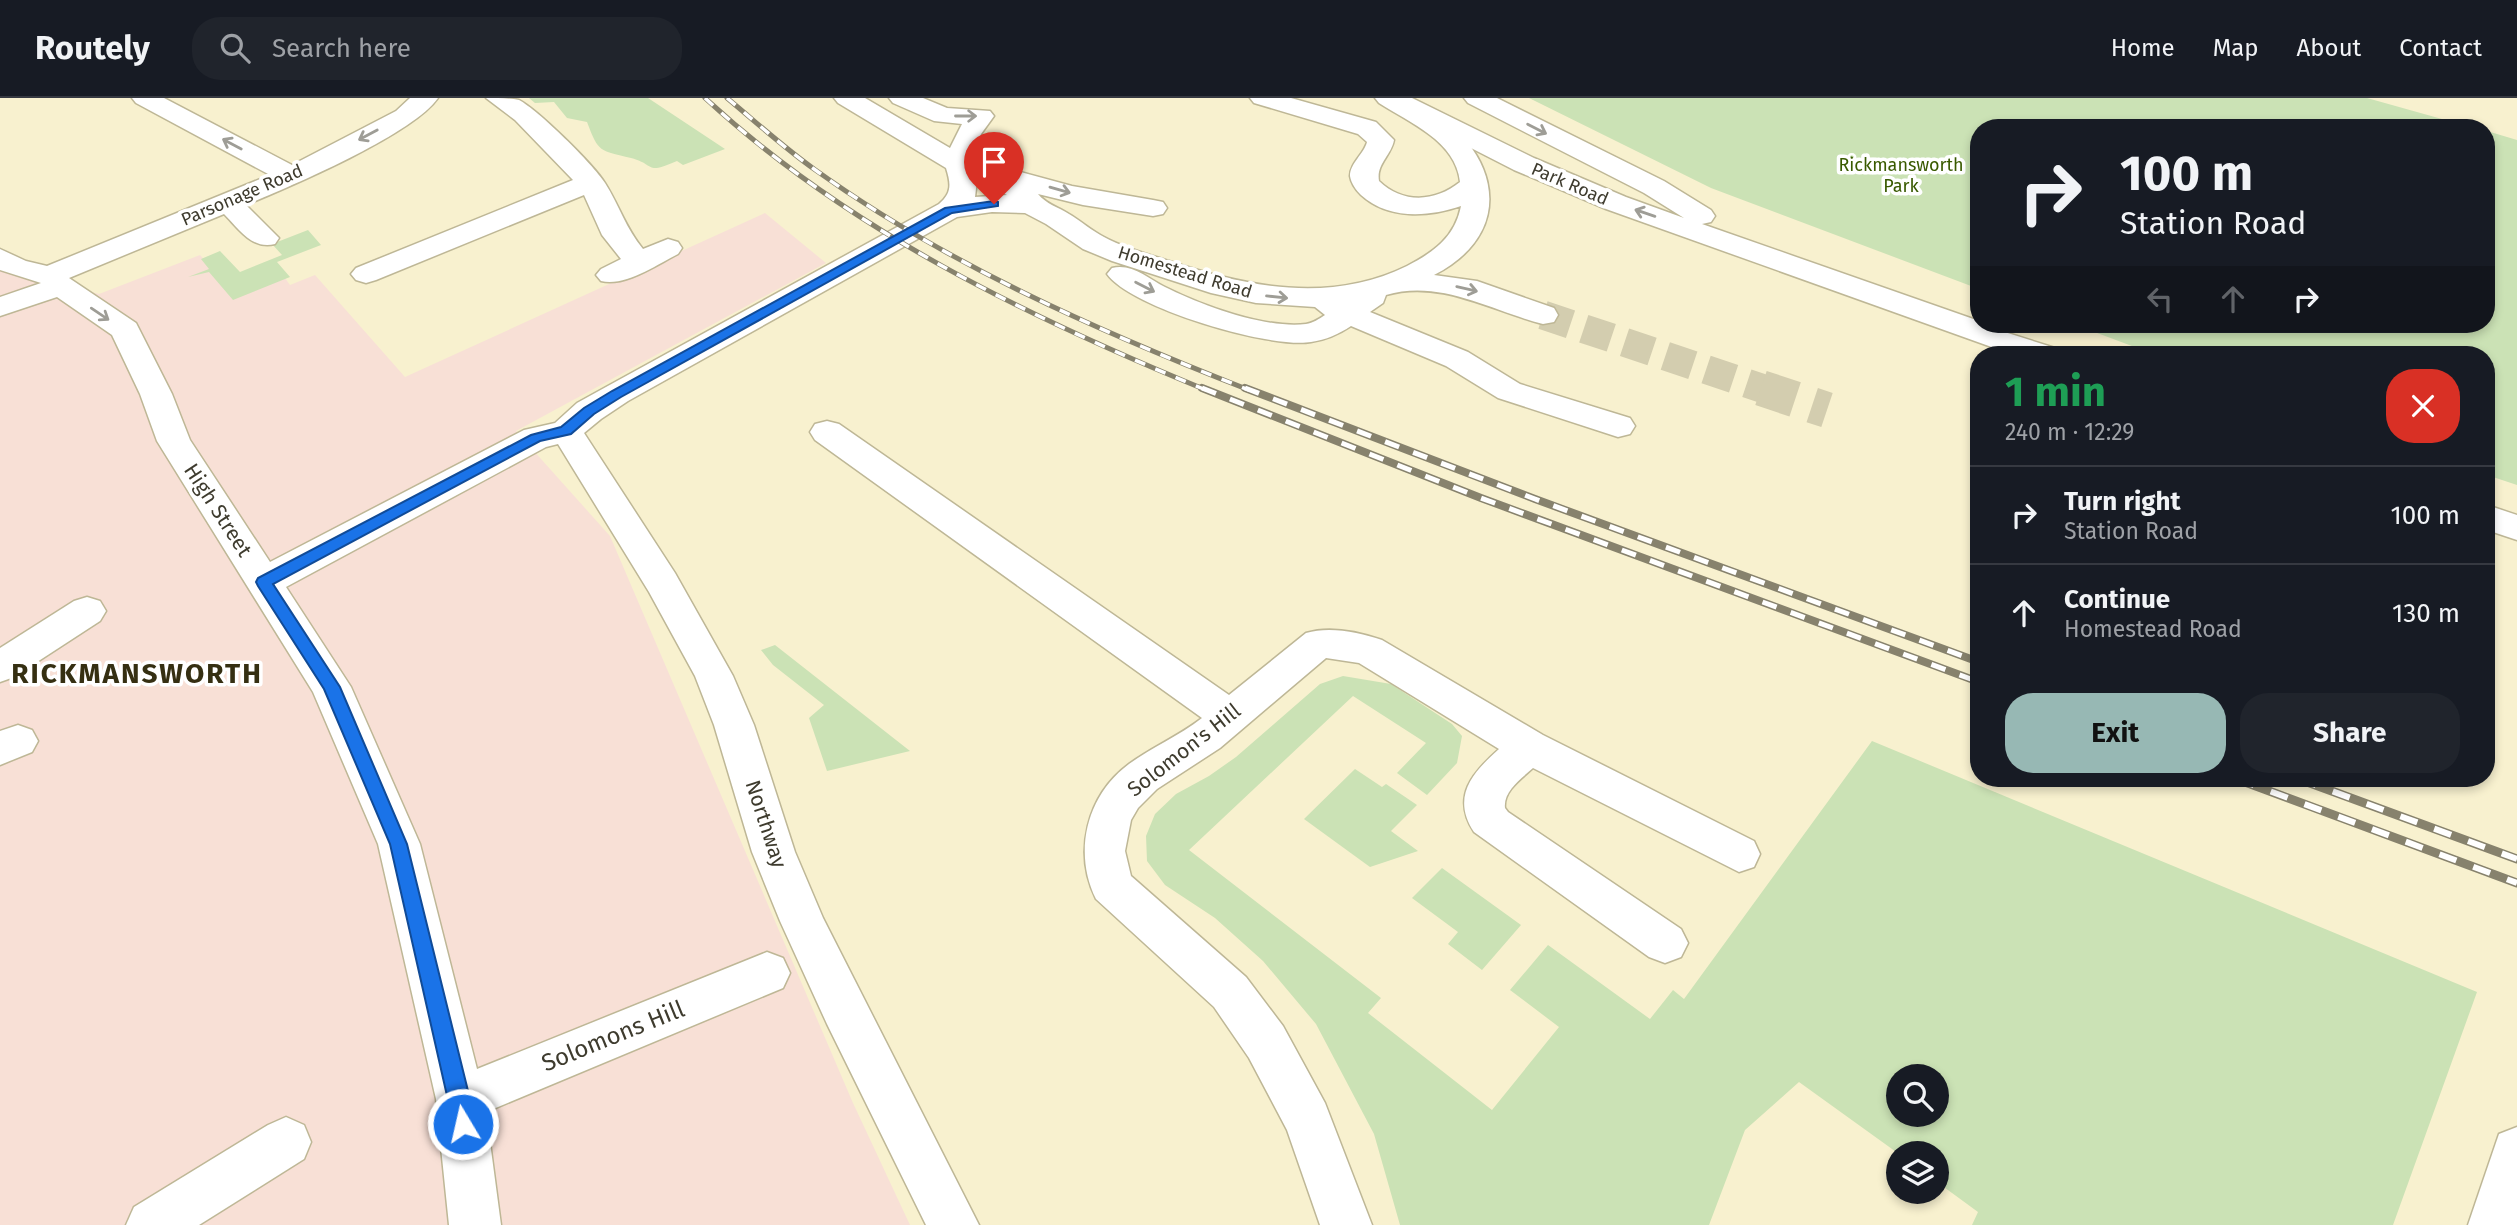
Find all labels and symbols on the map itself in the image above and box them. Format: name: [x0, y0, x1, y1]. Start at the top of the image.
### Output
one-way arrow: [954, 110, 977, 123]
one-way arrow: [1527, 123, 1547, 137]
one-way arrow: [358, 129, 379, 143]
pin: [964, 132, 1024, 204]
one-way arrow: [222, 137, 243, 150]
park label: Rickmansworth Park: [1838, 154, 1964, 197]
street label: Park Road: [1528, 158, 1612, 210]
street label: Parsonage Road: [178, 159, 306, 231]
one-way arrow: [1049, 185, 1071, 198]
one-way arrow: [1634, 206, 1656, 219]
street label: Homestead Road: [1115, 241, 1255, 303]
one-way arrow: [1134, 281, 1155, 295]
one-way arrow: [1455, 283, 1478, 296]
one-way arrow: [1265, 291, 1288, 304]
one-way arrow: [90, 307, 110, 321]
street label: High Street: [178, 458, 258, 562]
district label: RICKMANSWORTH: [11, 657, 263, 690]
street label: Solomon's Hill: [1122, 698, 1246, 802]
street label: Northway: [740, 777, 793, 872]
street label: Solomons Hill: [538, 995, 688, 1077]
position arrow: [426, 1087, 500, 1161]

